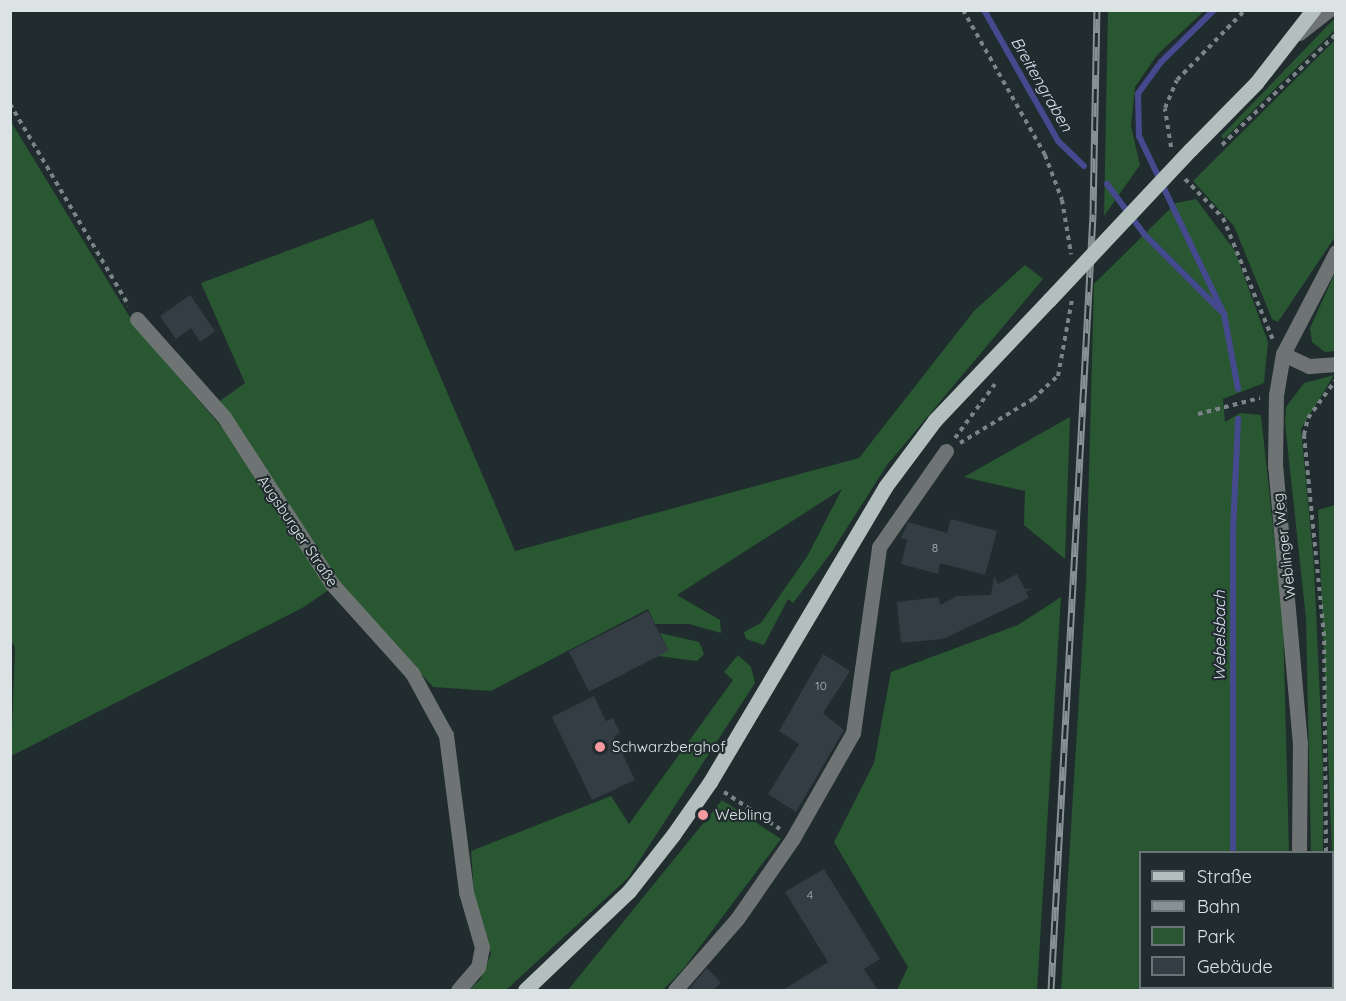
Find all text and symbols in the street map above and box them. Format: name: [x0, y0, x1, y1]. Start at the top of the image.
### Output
water label: Breitengraben: [1007, 33, 1077, 135]
street label: Augsburger Straße: [254, 472, 342, 590]
street label: Weblinger Weg: [1269, 492, 1299, 600]
house number: 8: [932, 541, 938, 555]
water label: Webelsbach: [1209, 591, 1229, 681]
house number: 10: [815, 679, 827, 693]
place label: Schwarzberghof: [612, 738, 726, 756]
marker: Schwarzberghof: [593, 740, 607, 754]
place label: Webling: [715, 806, 772, 824]
marker: Webling: [696, 808, 710, 822]
legend: [1139, 851, 1334, 989]
text: Straße: [1197, 865, 1252, 888]
house number: 4: [807, 888, 813, 902]
text: Bahn: [1197, 895, 1240, 918]
text: Park: [1197, 925, 1235, 948]
text: Gebäude: [1197, 955, 1273, 978]

